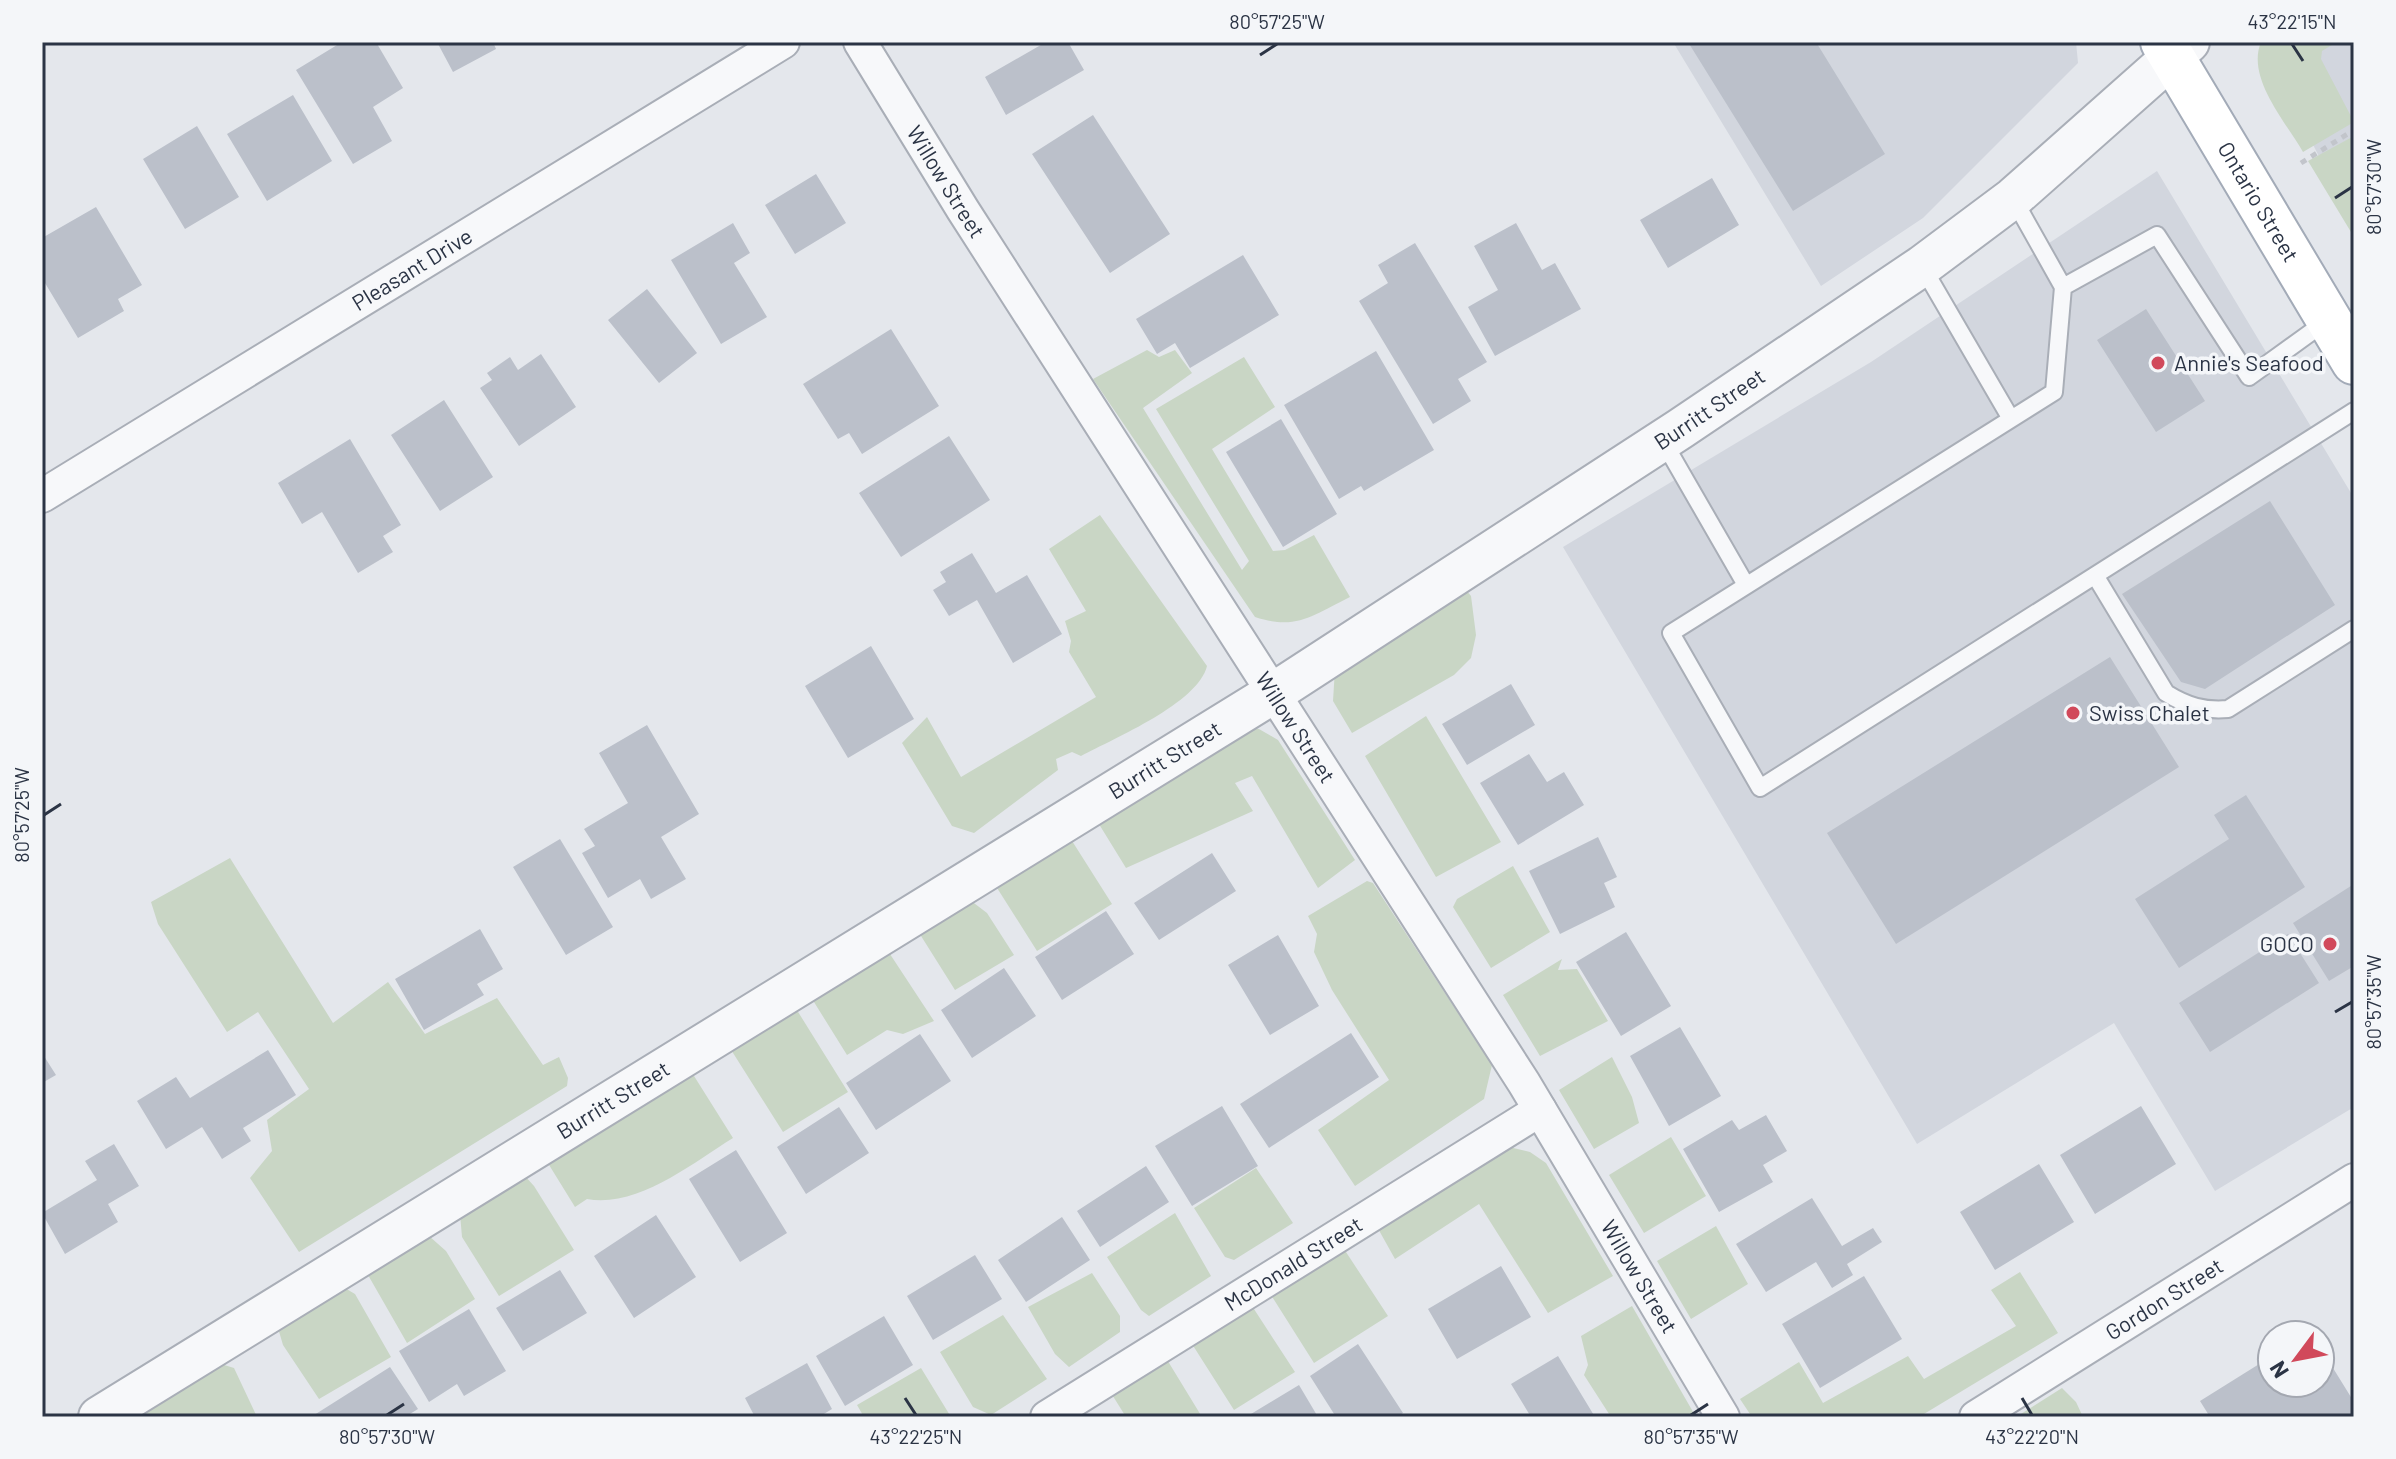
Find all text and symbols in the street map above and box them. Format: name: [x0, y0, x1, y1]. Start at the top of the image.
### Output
text: 80°57'25"W: [1229, 9, 1325, 33]
text: 43°22'15"N: [2247, 9, 2337, 33]
street label: Willow Street: [902, 120, 991, 242]
street label: Ontario Street: [2213, 137, 2305, 266]
text: 80°57'30"W: [2361, 138, 2385, 235]
street label: Pleasant Drive: [347, 222, 476, 315]
place label: Annie's Seafood: [2174, 349, 2324, 375]
marker: Annie's Seafood: [2149, 354, 2167, 372]
street label: Burritt Street: [1649, 362, 1769, 454]
street label: Willow Street: [1251, 666, 1342, 787]
place label: Swiss Chalet: [2089, 699, 2210, 725]
marker: Swiss Chalet: [2064, 704, 2082, 722]
street label: Burritt Street: [1103, 715, 1225, 804]
text: 80°57'25"W: [9, 767, 33, 863]
place label: GOCO: [2260, 930, 2314, 956]
marker: GOCO: [2321, 935, 2339, 953]
text: 80°57'35"W: [2361, 954, 2385, 1050]
street label: Burritt Street: [552, 1055, 674, 1144]
street label: McDonald Street: [1219, 1210, 1366, 1316]
street label: Willow Street: [1596, 1215, 1684, 1337]
street label: Gordon Street: [2100, 1252, 2227, 1345]
north arrow: [2256, 1319, 2336, 1399]
text: N: [2263, 1357, 2293, 1383]
text: 80°57'30"W: [339, 1424, 436, 1448]
text: 43°22'25"N: [870, 1424, 962, 1448]
text: 80°57'35"W: [1643, 1424, 1739, 1448]
text: 43°22'20"N: [1985, 1424, 2079, 1448]

